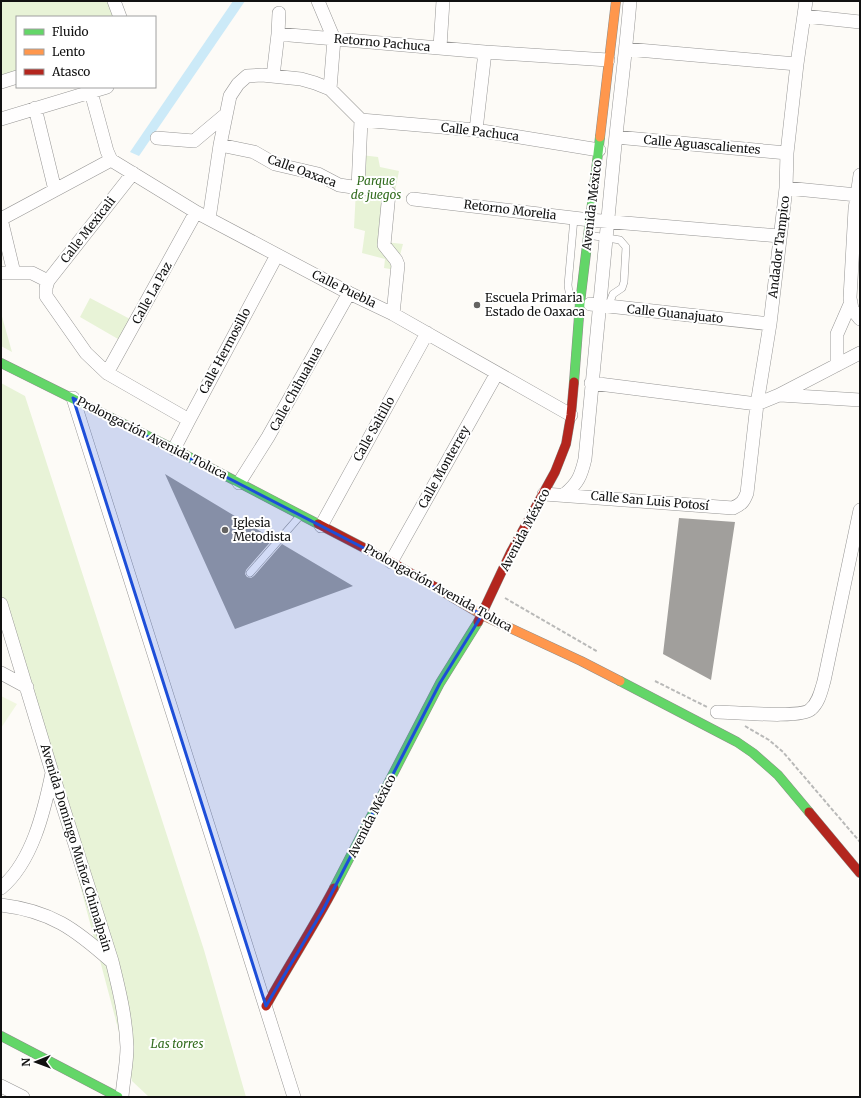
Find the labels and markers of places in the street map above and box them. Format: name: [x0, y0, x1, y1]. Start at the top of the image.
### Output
place label: Escuela Primaria Estado de Oaxaca: [485, 290, 585, 319]
marker: Escuela Primaria Estado de Oaxaca: [472, 300, 482, 310]
place label: Iglesia Metodista: [233, 515, 292, 544]
marker: Iglesia Metodista: [220, 525, 230, 535]

